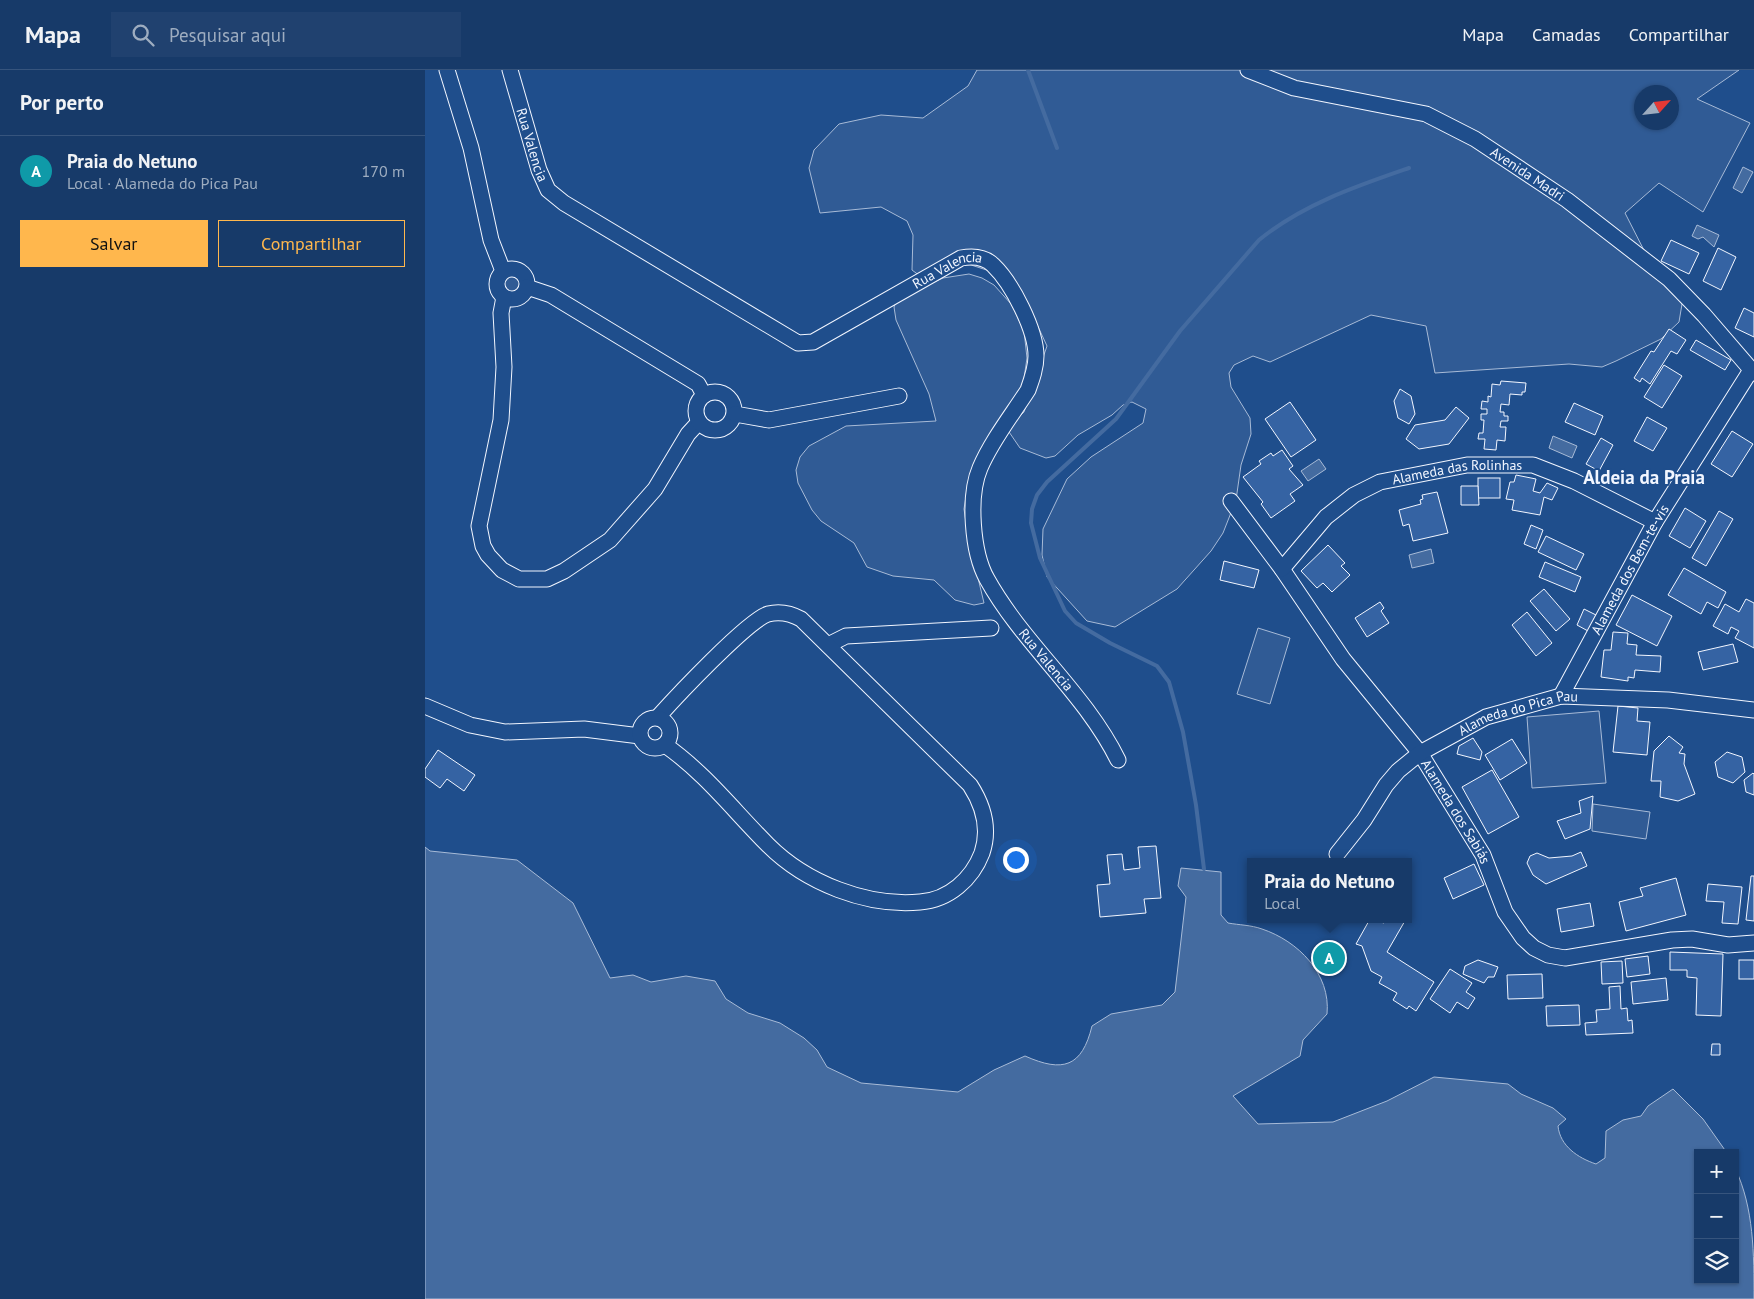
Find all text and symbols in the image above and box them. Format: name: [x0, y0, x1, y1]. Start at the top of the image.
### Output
search box: [111, 12, 461, 57]
text: Mapa: [25, 19, 81, 50]
icon: search: [129, 21, 157, 49]
text: Pesquisar aqui: [169, 23, 286, 47]
text: Mapa: [1462, 23, 1504, 46]
text: Camadas: [1532, 23, 1601, 46]
text: Compartilhar: [1629, 23, 1729, 46]
north arrow: [1634, 85, 1679, 130]
text: Por perto: [20, 89, 104, 116]
street label: Rua Valencia: [512, 106, 552, 185]
street label: Avenida Madri: [1487, 143, 1568, 205]
text: Praia do Netuno: [67, 149, 198, 173]
text: A: [31, 161, 41, 181]
text: 170 m: [362, 161, 405, 181]
text: Local · Alameda do Pica Pau: [67, 173, 258, 193]
button: Salvar: [20, 220, 208, 267]
button: Compartilhar: [218, 220, 405, 267]
street label: Rua Valencia: [909, 248, 984, 293]
street label: Alameda das Rolinhas: [1391, 456, 1522, 488]
district label: Aldeia da Praia: [1583, 465, 1705, 489]
street label: Alameda dos Bem-te-vis: [1587, 501, 1673, 638]
street label: Rua Valencia: [1015, 625, 1077, 695]
street label: Alameda do Pica Pau: [1455, 686, 1578, 739]
street label: Alameda dos Sabiás: [1417, 756, 1494, 866]
your location: [1003, 847, 1029, 873]
popup: [1247, 858, 1412, 923]
text: Praia do Netuno: [1264, 869, 1395, 893]
text: Local: [1264, 893, 1300, 913]
pin: A: [1313, 939, 1345, 977]
map controls: [1694, 1149, 1739, 1284]
button: +: [1694, 1149, 1739, 1194]
button: −: [1694, 1194, 1739, 1239]
button: layers: [1694, 1239, 1739, 1284]

